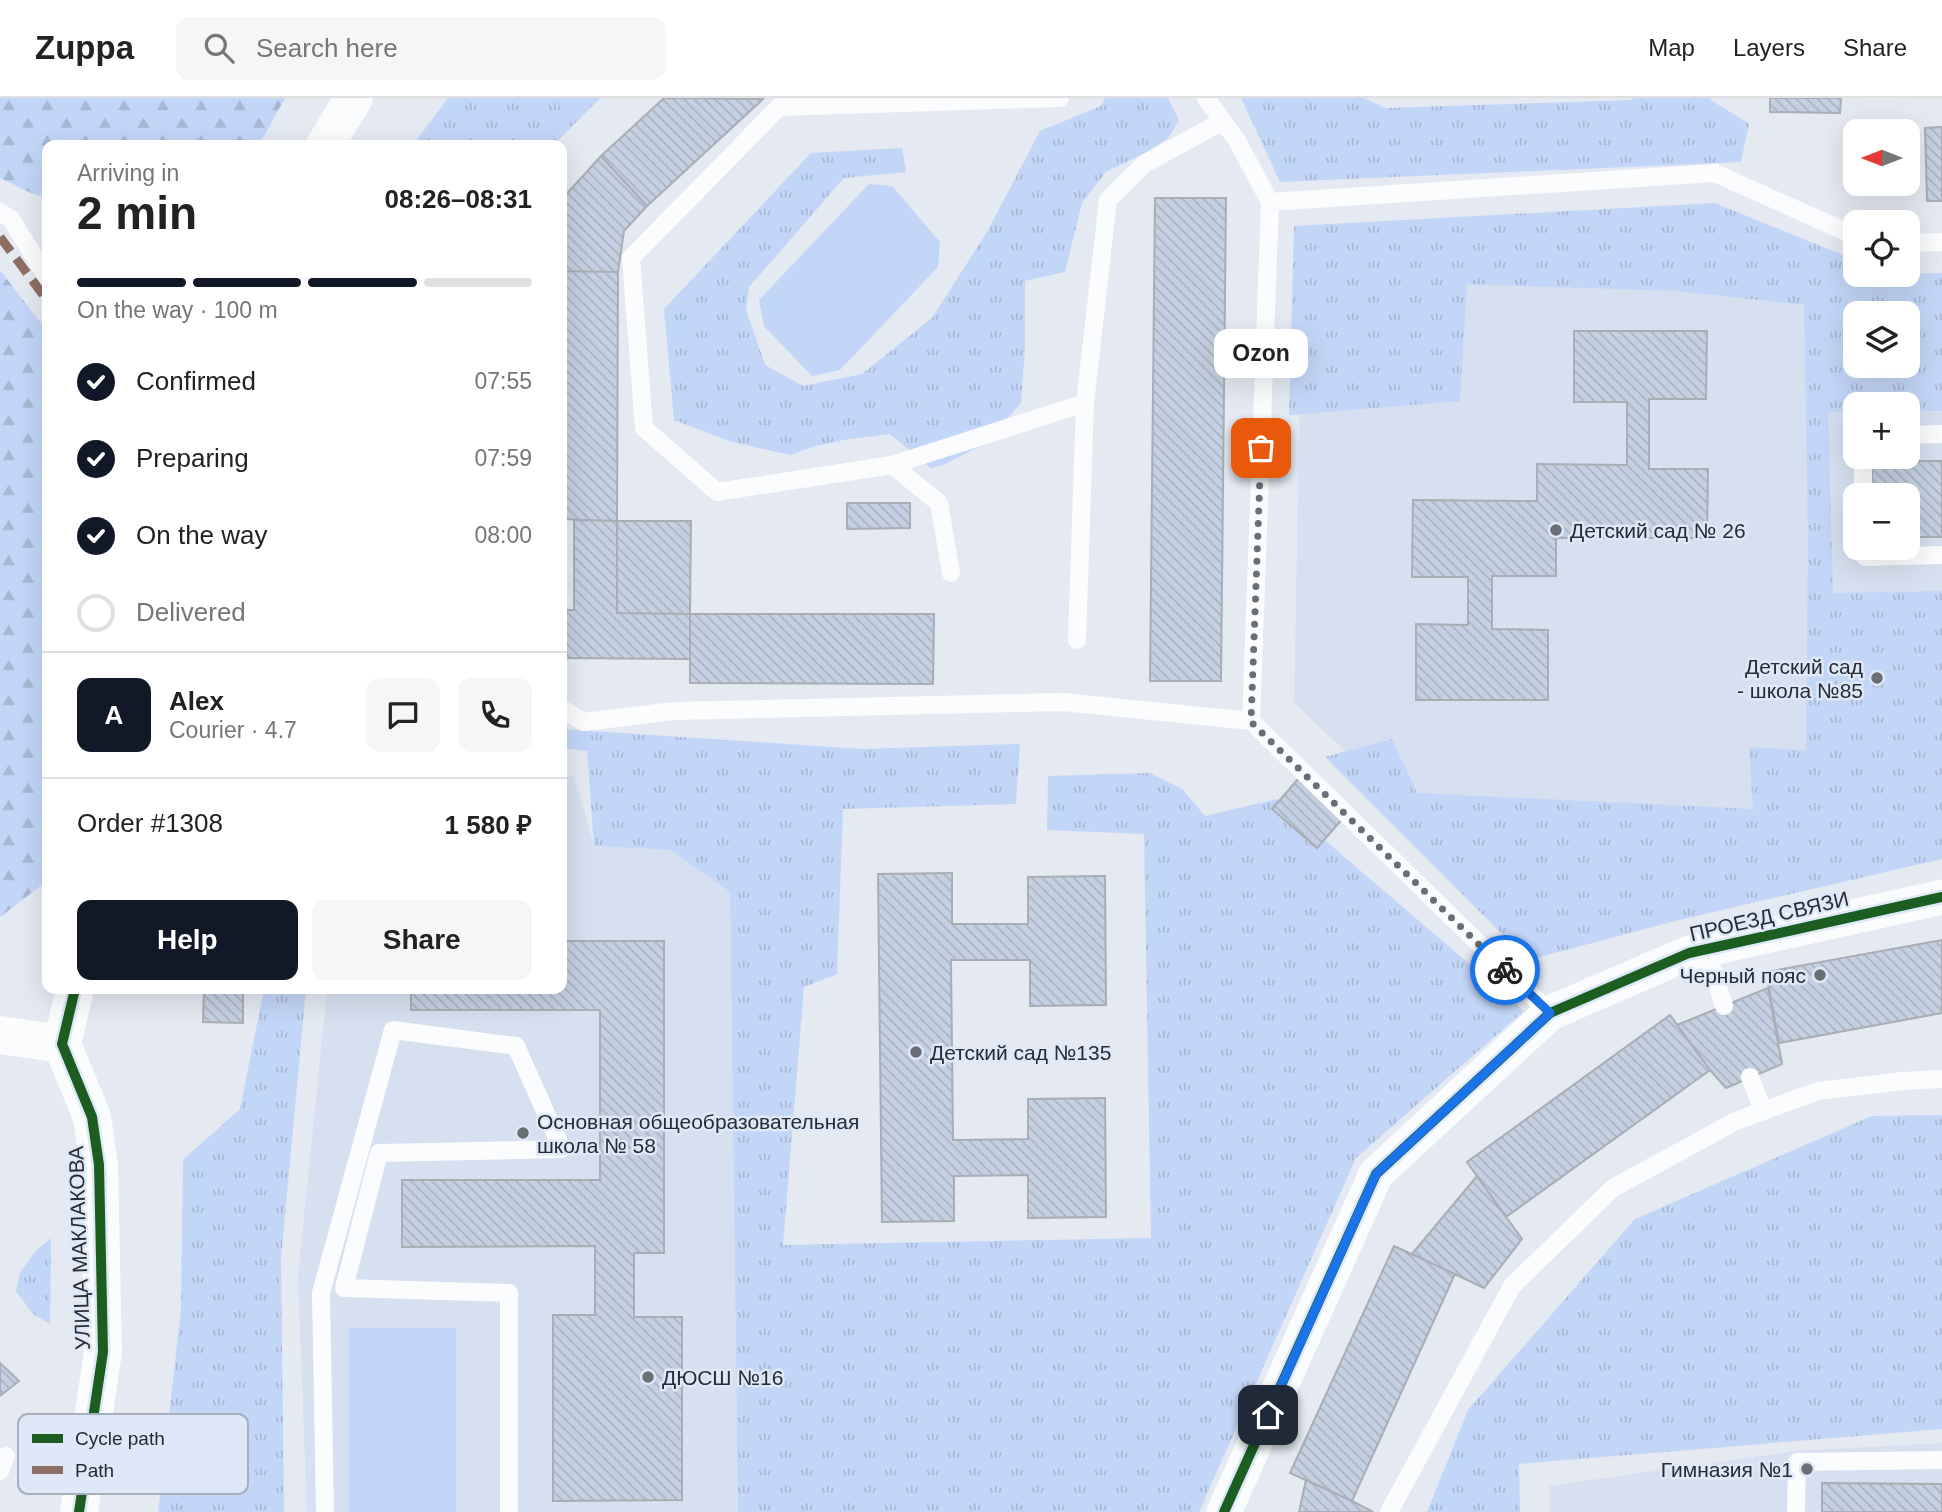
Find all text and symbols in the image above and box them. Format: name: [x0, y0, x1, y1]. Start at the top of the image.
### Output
search box: [176, 17, 666, 80]
text: Zuppa: [35, 29, 134, 66]
icon: search: [200, 29, 238, 67]
text: Search here: [256, 33, 398, 63]
text: Map: [1648, 34, 1695, 61]
text: Layers: [1733, 34, 1805, 61]
text: Share: [1843, 34, 1907, 61]
north arrow: [1843, 119, 1920, 196]
map controls: [1843, 119, 1920, 560]
text: Arriving in: [77, 160, 179, 186]
text: 08:26–08:31: [385, 184, 532, 214]
text: 2 min: [77, 187, 197, 239]
button: locate: [1843, 210, 1920, 287]
text: On the way · 100 m: [77, 297, 278, 323]
button: layers: [1843, 301, 1920, 378]
callout: Ozon: [1214, 329, 1308, 378]
text: Ozon: [1232, 340, 1290, 366]
icon: check: [77, 363, 115, 401]
text: Confirmed: [136, 366, 256, 396]
text: 07:55: [474, 368, 532, 394]
button: +: [1843, 392, 1920, 469]
pin: [1231, 418, 1291, 478]
icon: bag: [1242, 429, 1280, 467]
icon: check: [77, 440, 115, 478]
text: Preparing: [136, 443, 249, 473]
text: 07:59: [474, 445, 532, 471]
button: −: [1843, 483, 1920, 560]
icon: check: [77, 517, 115, 555]
place label: Детский сад № 26: [1570, 519, 1746, 542]
text: On the way: [136, 520, 268, 550]
text: 08:00: [474, 522, 532, 548]
marker: Детский сад № 26: [1548, 522, 1564, 538]
text: Delivered: [136, 597, 246, 627]
place label: Детский сад - школа №85: [1737, 655, 1863, 702]
marker: Детский сад - школа №85: [1869, 670, 1885, 686]
button: chat: [366, 678, 440, 752]
button: phone: [458, 678, 532, 752]
text: Alex: [169, 686, 224, 716]
text: A: [105, 700, 123, 730]
text: Courier · 4.7: [169, 717, 297, 743]
text: Order #1308: [77, 808, 223, 838]
text: 1 580 ₽: [445, 810, 532, 840]
street label: ПРОЕЗД СВЯЗИ: [1687, 886, 1851, 946]
button: Help: [77, 900, 298, 980]
button: Share: [312, 900, 532, 980]
courier: [1470, 935, 1540, 1005]
icon: bike: [1486, 951, 1524, 989]
place label: Черный пояс: [1679, 964, 1806, 987]
marker: Черный пояс: [1812, 967, 1828, 983]
place label: Детский сад №135: [930, 1041, 1111, 1064]
marker: Детский сад №135: [908, 1044, 924, 1060]
place label: Основная общеобразовательная школа № 58: [537, 1110, 859, 1157]
marker: Основная общеобразовательная школа № 58: [515, 1125, 531, 1141]
street label: УЛИЦА МАКЛАКОВА: [64, 1146, 94, 1350]
place label: ДЮСШ №16: [662, 1366, 783, 1389]
marker: ДЮСШ №16: [640, 1369, 656, 1385]
pin: [1238, 1385, 1298, 1445]
icon: home: [1249, 1396, 1287, 1434]
legend: [18, 1414, 248, 1494]
text: Cycle path: [75, 1428, 165, 1449]
place label: Гимназия №1: [1661, 1458, 1793, 1481]
text: Path: [75, 1460, 114, 1481]
marker: Гимназия №1: [1799, 1461, 1815, 1477]

